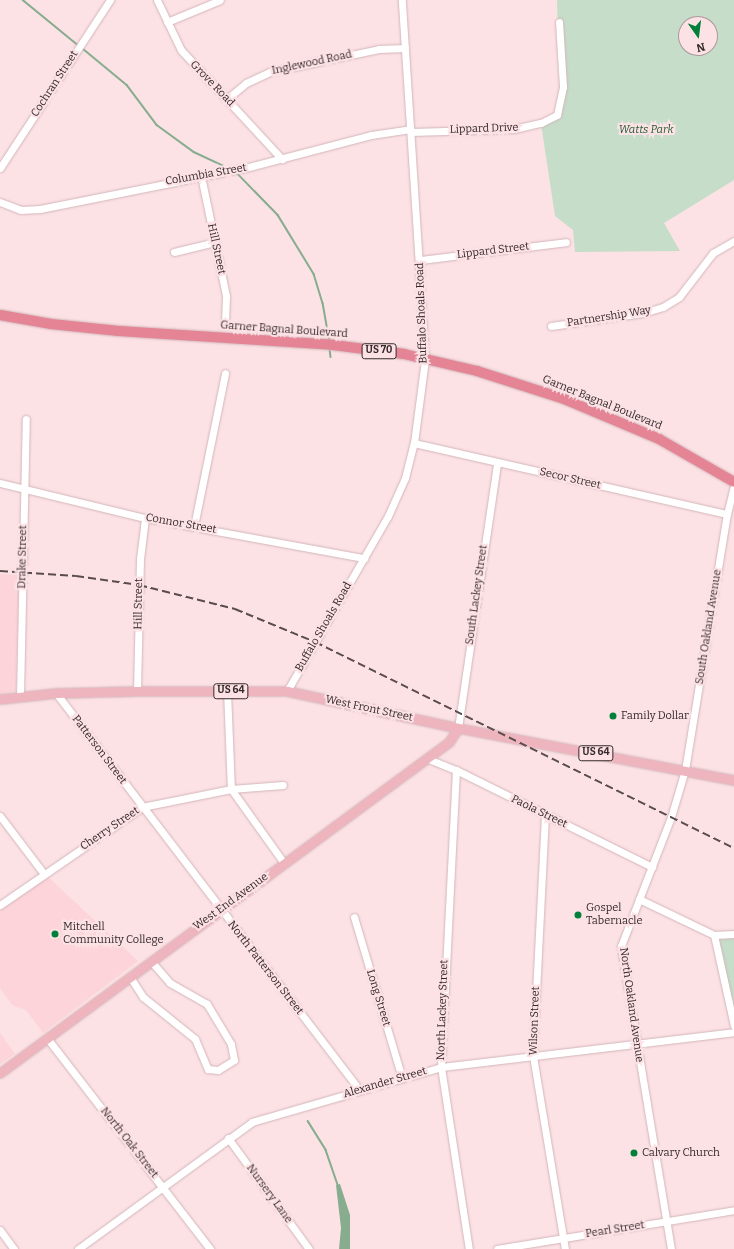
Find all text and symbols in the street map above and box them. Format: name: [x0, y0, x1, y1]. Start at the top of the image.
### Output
north arrow: [678, 16, 718, 56]
text: N: [695, 40, 706, 54]
street label: Cochran Street: [29, 48, 81, 120]
street label: Inglewood Road: [271, 48, 353, 78]
street label: Grove Road: [187, 58, 237, 110]
street label: Lippard Drive: [449, 121, 519, 137]
park label: Watts Park: [619, 123, 673, 137]
street label: Columbia Street: [164, 161, 248, 189]
street label: Hill Street: [204, 222, 228, 276]
street label: Lippard Street: [456, 240, 530, 262]
street label: Buffalo Shoals Road: [414, 262, 430, 364]
street label: Partnership Way: [566, 304, 652, 330]
street label: Garner Bagnal Boulevard: [220, 319, 348, 341]
road number: US 70: [361, 343, 397, 359]
street label: Garner Bagnal Boulevard: [540, 373, 664, 433]
street label: Secor Street: [538, 466, 602, 492]
street label: Connor Street: [145, 511, 217, 537]
street label: Drake Street: [16, 525, 30, 589]
street label: South Lackey Street: [463, 544, 491, 646]
street label: South Oakland Avenue: [693, 569, 725, 685]
street label: Hill Street: [132, 578, 146, 630]
street label: Buffalo Shoals Road: [293, 580, 355, 674]
road number: US 64: [213, 683, 249, 699]
street label: West Front Street: [324, 693, 414, 725]
place label: Family Dollar: [621, 709, 689, 723]
marker: Family Dollar: [608, 711, 618, 721]
street label: Patterson Street: [69, 713, 129, 787]
road number: US 64: [578, 745, 614, 761]
street label: Paola Street: [509, 793, 569, 831]
street label: Cherry Street: [78, 804, 142, 854]
street label: West End Avenue: [191, 871, 271, 933]
place label: Gospel Tabernacle: [586, 902, 643, 928]
marker: Gospel Tabernacle: [573, 910, 583, 920]
street label: North Patterson Street: [224, 919, 306, 1017]
place label: Mitchell Community College: [63, 921, 164, 947]
marker: Mitchell Community College: [50, 929, 60, 939]
street label: North Oakland Avenue: [616, 947, 646, 1063]
street label: North Lackey Street: [435, 959, 451, 1061]
street label: Long Street: [363, 968, 393, 1028]
street label: Wilson Street: [527, 986, 543, 1056]
street label: Alexander Street: [342, 1065, 428, 1101]
street label: North Oak Street: [97, 1105, 161, 1181]
place label: Calvary Church: [642, 1146, 720, 1160]
marker: Calvary Church: [629, 1148, 639, 1158]
street label: Nursery Lane: [243, 1162, 295, 1226]
street label: Pearl Street: [585, 1219, 645, 1241]

